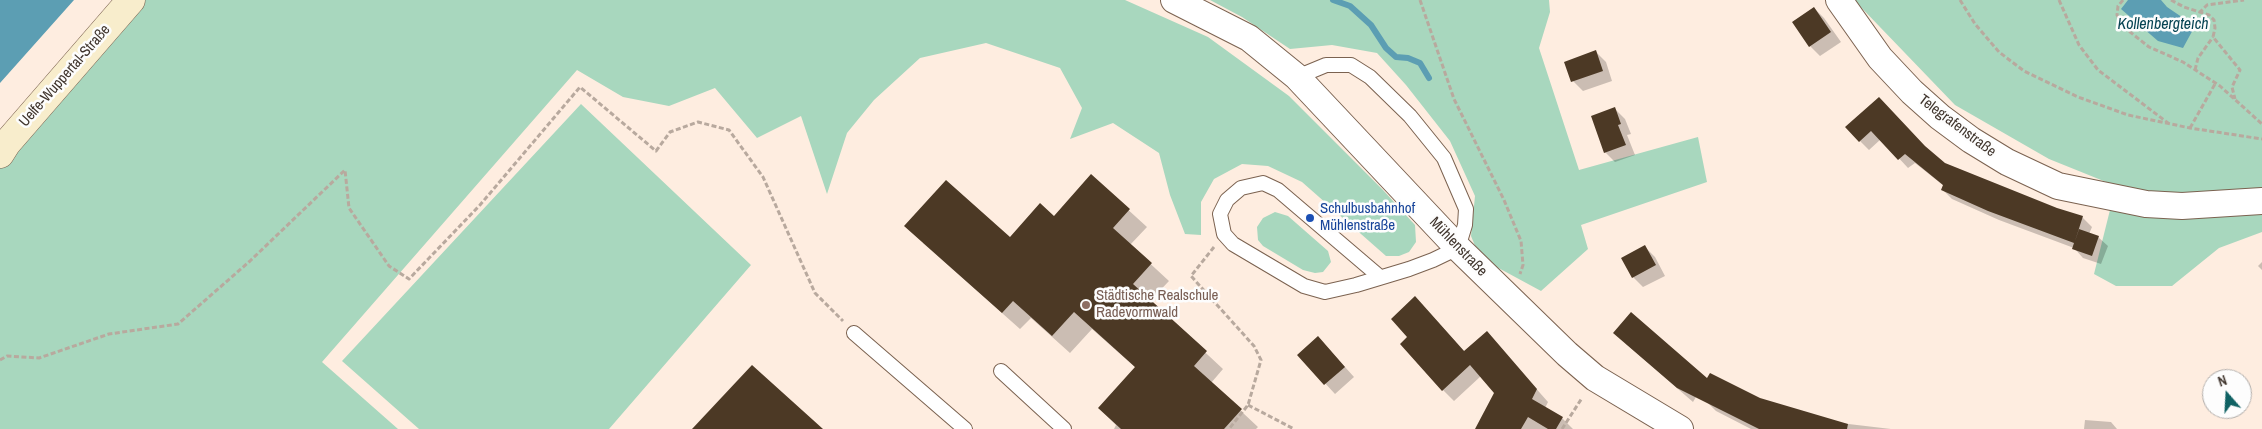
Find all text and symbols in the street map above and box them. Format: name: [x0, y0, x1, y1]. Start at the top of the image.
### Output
water label: Kollenbergteich: [2117, 15, 2209, 35]
street label: Uelfe-Wuppertal-Straße: [16, 21, 114, 131]
street label: Telegrafenstraße: [1915, 91, 1999, 161]
place label: Schulbusbahnhof Mühlenstraße: [1320, 200, 1415, 235]
marker: Schulbusbahnhof Mühlenstraße: [1304, 212, 1316, 224]
street label: Mühlenstraße: [1425, 214, 1491, 280]
place label: Städtische Realschule Radevormwald: [1096, 287, 1218, 322]
marker: Städtische Realschule Radevormwald: [1080, 299, 1092, 311]
north arrow: [2202, 369, 2252, 419]
text: N: [2216, 371, 2229, 391]

